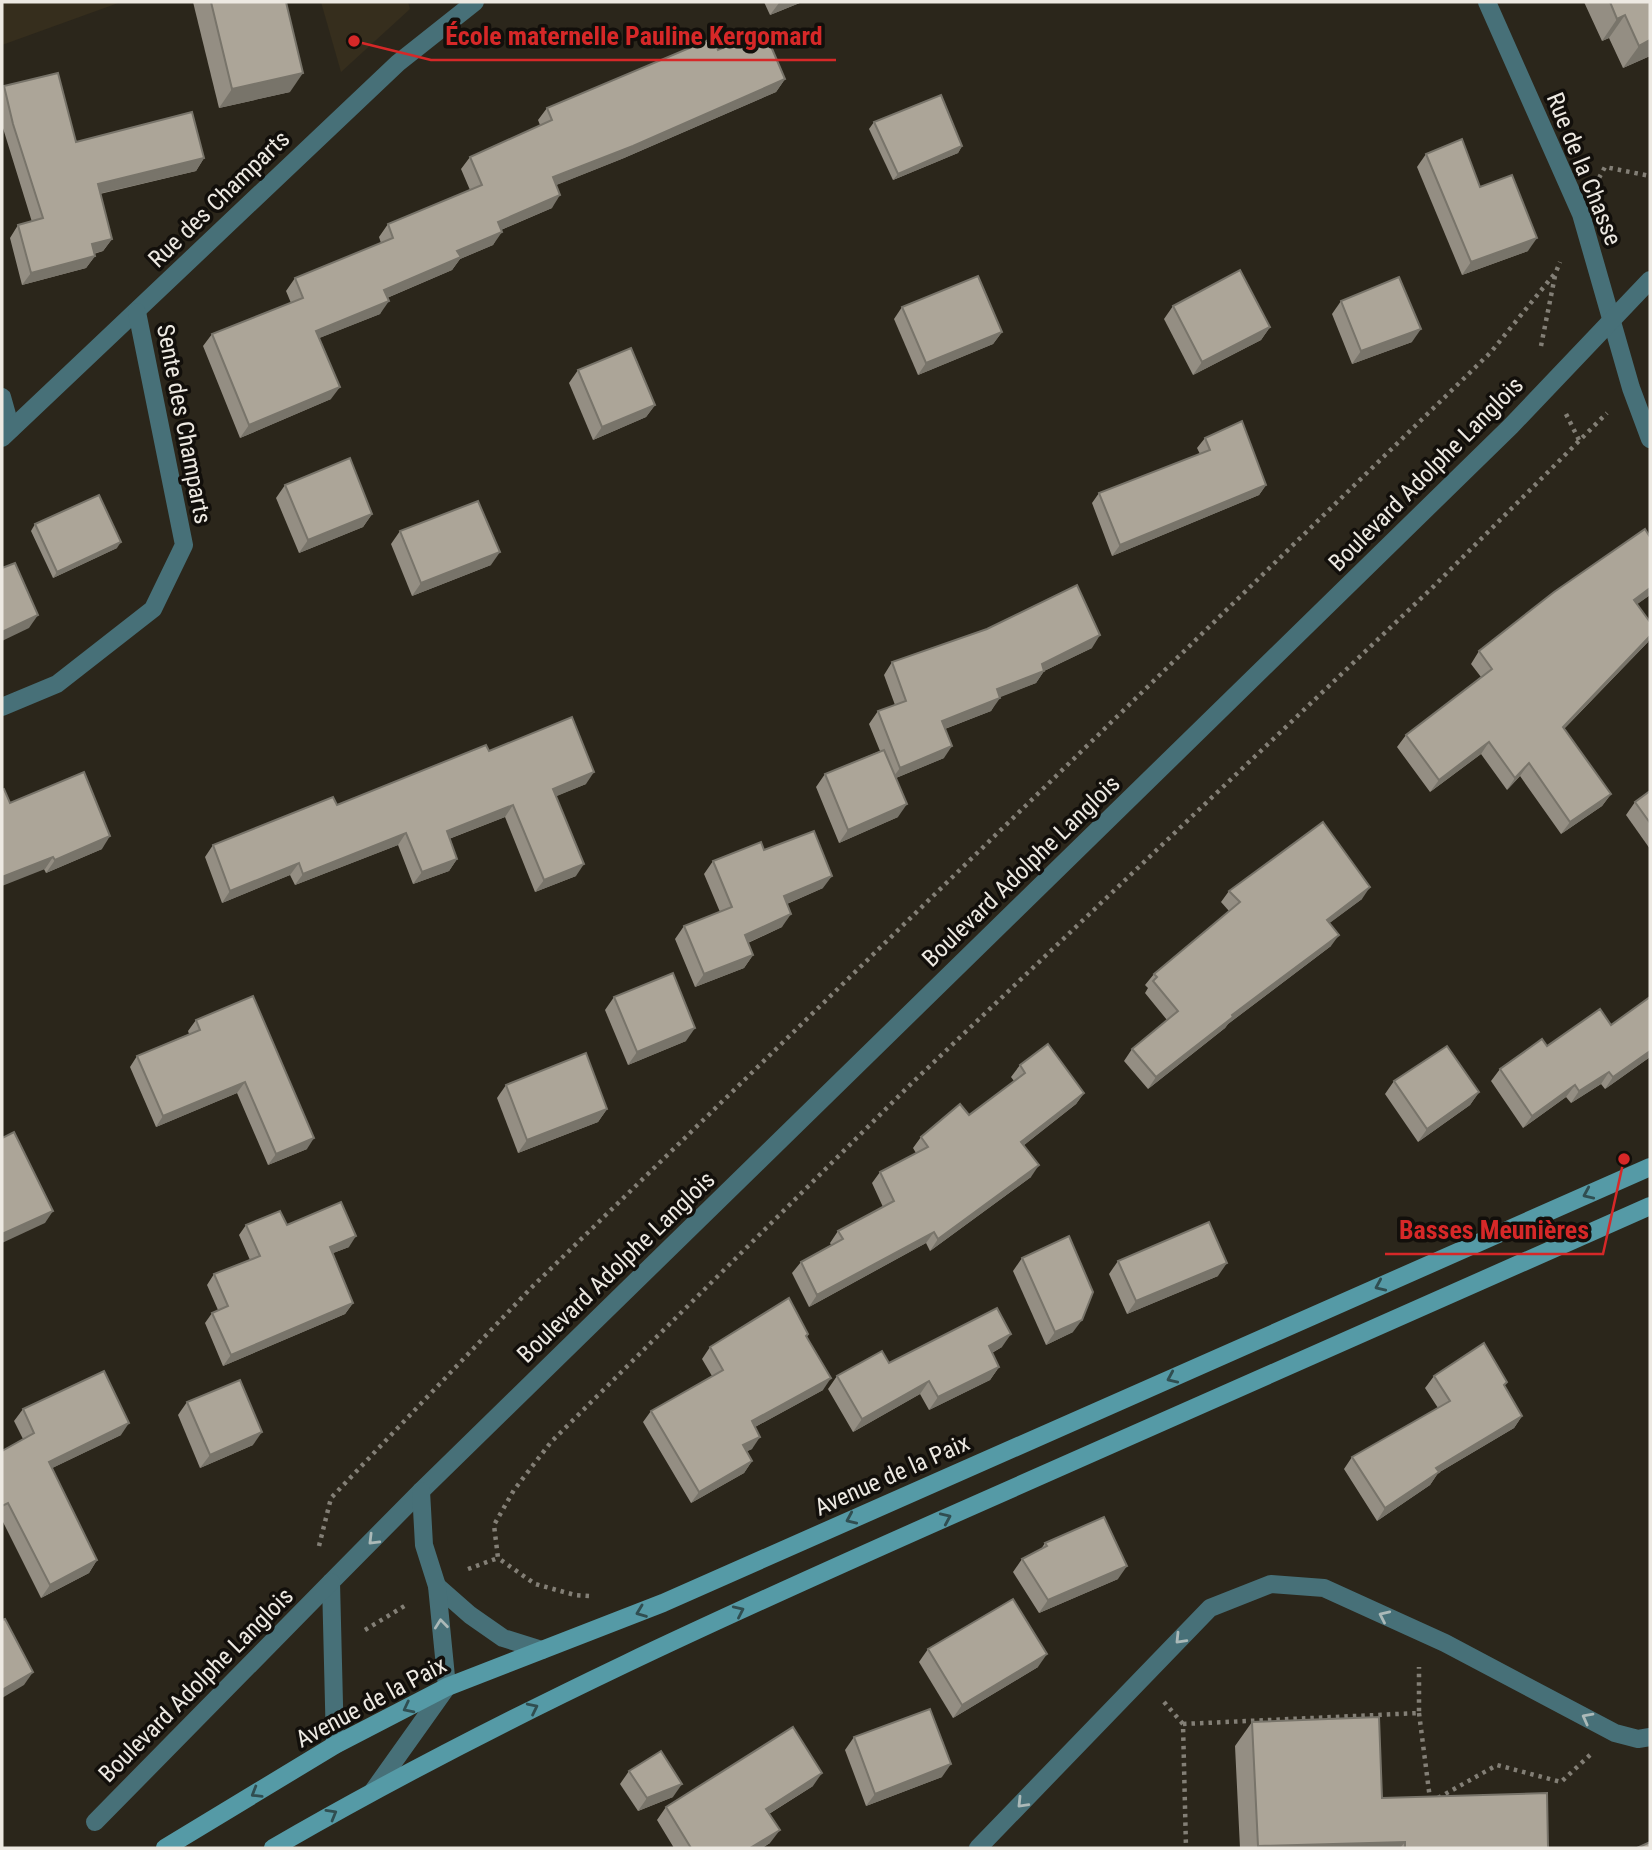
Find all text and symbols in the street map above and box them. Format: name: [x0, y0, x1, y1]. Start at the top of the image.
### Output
callout: École maternelle Pauline Kergomard: [431, 13, 836, 60]
text: École maternelle Pauline Kergomard: [445, 21, 823, 51]
street label: Rue de la Chasse: [1541, 89, 1627, 249]
street label: Rue des Champarts: [143, 125, 295, 273]
street label: Sente des Champarts: [151, 322, 217, 526]
street label: Boulevard Adolphe Langlois: [1323, 371, 1529, 577]
street label: Boulevard Adolphe Langlois: [917, 769, 1125, 973]
street label: Boulevard Adolphe Langlois: [512, 1165, 720, 1369]
one-way arrow: [1583, 1186, 1595, 1200]
callout: Basses Meunières: [1385, 1207, 1603, 1254]
text: Basses Meunières: [1399, 1215, 1589, 1245]
one-way arrow: [1375, 1278, 1387, 1292]
one-way arrow: [1166, 1370, 1179, 1384]
street label: Avenue de la Paix: [810, 1428, 974, 1522]
one-way arrow: [846, 1511, 859, 1525]
one-way arrow: [939, 1512, 952, 1526]
one-way arrow: [369, 1531, 382, 1544]
street label: Boulevard Adolphe Langlois: [93, 1582, 299, 1788]
one-way arrow: [636, 1603, 648, 1617]
one-way arrow: [732, 1605, 744, 1619]
one-way arrow: [1378, 1610, 1391, 1624]
one-way arrow: [433, 1618, 448, 1630]
one-way arrow: [1176, 1631, 1189, 1644]
street label: Avenue de la Paix: [291, 1651, 451, 1753]
one-way arrow: [403, 1699, 416, 1713]
one-way arrow: [526, 1703, 538, 1717]
one-way arrow: [1582, 1712, 1594, 1726]
one-way arrow: [250, 1785, 263, 1798]
one-way arrow: [1018, 1795, 1031, 1808]
one-way arrow: [325, 1809, 337, 1822]

